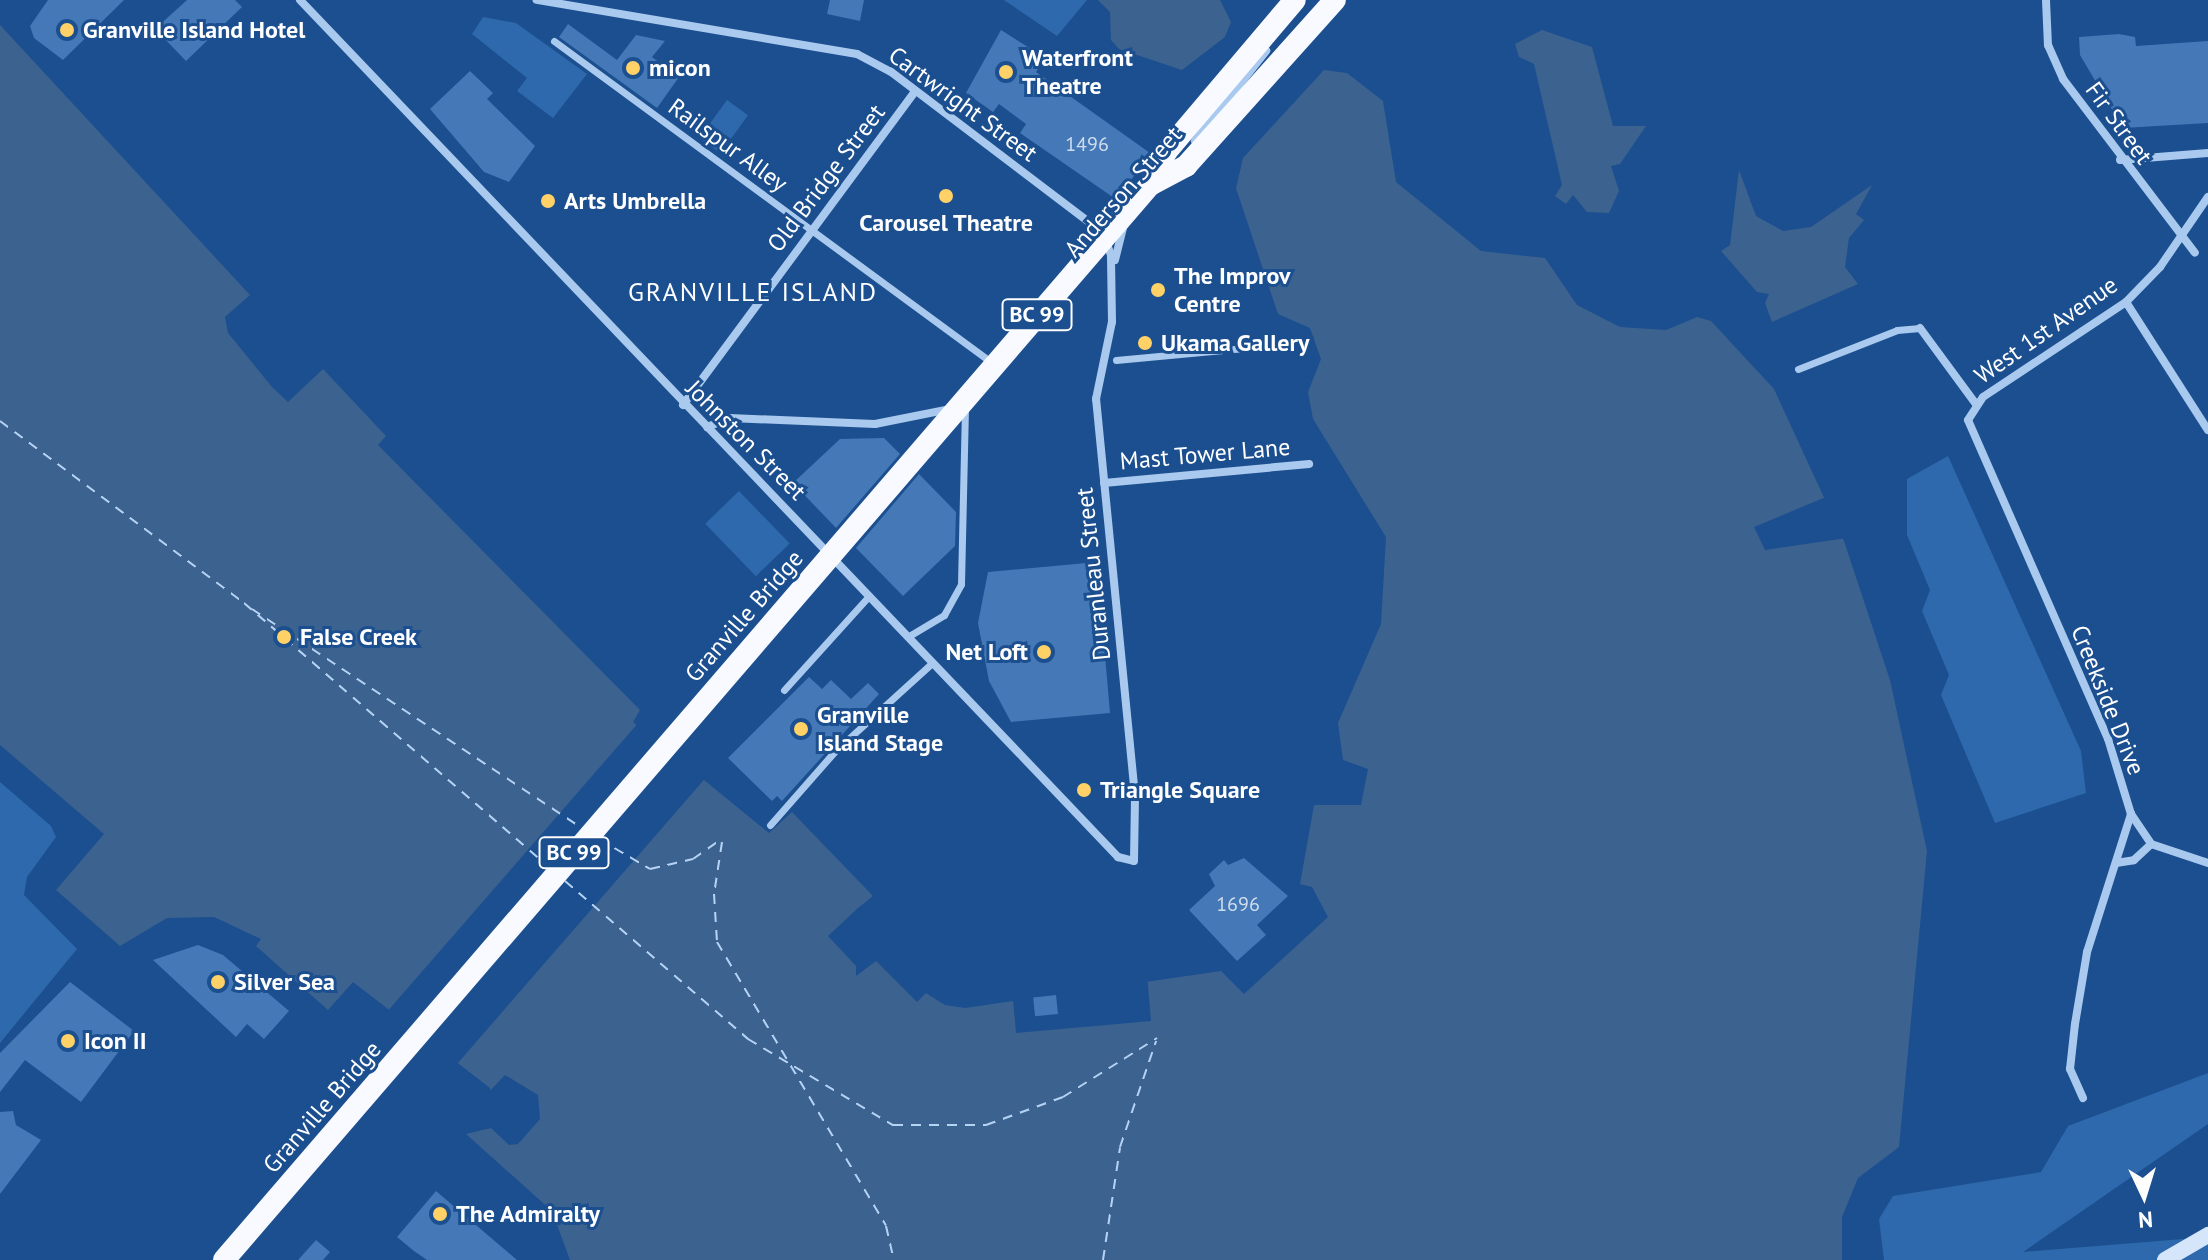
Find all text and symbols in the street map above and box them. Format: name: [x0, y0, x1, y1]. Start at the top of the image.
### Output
place label: Granville Island Hotel: [83, 16, 305, 44]
marker: Granville Island Hotel: [58, 21, 76, 39]
street label: Cartwright Street: [883, 41, 1043, 167]
place label: Waterfront Theatre: [1022, 44, 1133, 100]
place label: micon: [649, 54, 711, 82]
marker: micon: [624, 59, 642, 77]
marker: Waterfront Theatre: [997, 63, 1015, 81]
street label: Fir Street: [2080, 76, 2158, 170]
street label: Railspur Alley: [663, 92, 793, 198]
street label: Old Bridge Street: [761, 99, 891, 257]
street label: Anderson Street: [1058, 121, 1188, 263]
house number: 1496: [1065, 132, 1109, 156]
place label: Arts Umbrella: [564, 187, 706, 215]
marker: Carousel Theatre: [937, 187, 955, 205]
marker: Arts Umbrella: [539, 192, 557, 210]
place label: Carousel Theatre: [859, 209, 1033, 237]
place label: The Improv Centre: [1174, 262, 1291, 318]
street label: West 1st Avenue: [1969, 270, 2123, 390]
district label: GRANVILLE ISLAND: [628, 276, 878, 308]
marker: The Improv Centre: [1149, 281, 1167, 299]
road number: BC 99: [1001, 297, 1073, 333]
place label: Ukama Gallery: [1161, 329, 1310, 357]
marker: Ukama Gallery: [1136, 334, 1154, 352]
street label: Johnston Street: [680, 374, 812, 506]
street label: Mast Tower Lane: [1118, 432, 1292, 476]
street label: Duranleau Street: [1070, 486, 1116, 662]
street label: Granville Bridge: [679, 544, 809, 688]
street label: Creekside Drive: [2065, 621, 2151, 779]
place label: False Creek: [300, 623, 417, 651]
marker: False Creek: [275, 628, 293, 646]
place label: Net Loft: [946, 638, 1028, 666]
marker: Net Loft: [1035, 643, 1053, 661]
place label: Granville Island Stage: [817, 701, 943, 757]
marker: Granville Island Stage: [792, 720, 810, 738]
place label: Triangle Square: [1100, 776, 1260, 804]
marker: Triangle Square: [1075, 781, 1093, 799]
road number: BC 99: [538, 835, 610, 871]
house number: 1696: [1216, 892, 1260, 916]
place label: Silver Sea: [234, 968, 335, 996]
marker: Silver Sea: [209, 973, 227, 991]
place label: Icon II: [84, 1027, 147, 1055]
marker: Icon II: [59, 1032, 77, 1050]
street label: Granville Bridge: [257, 1035, 387, 1179]
north arrow: [2104, 1156, 2184, 1236]
place label: The Admiralty: [456, 1200, 601, 1228]
marker: The Admiralty: [431, 1205, 449, 1223]
text: N: [2137, 1205, 2154, 1234]

